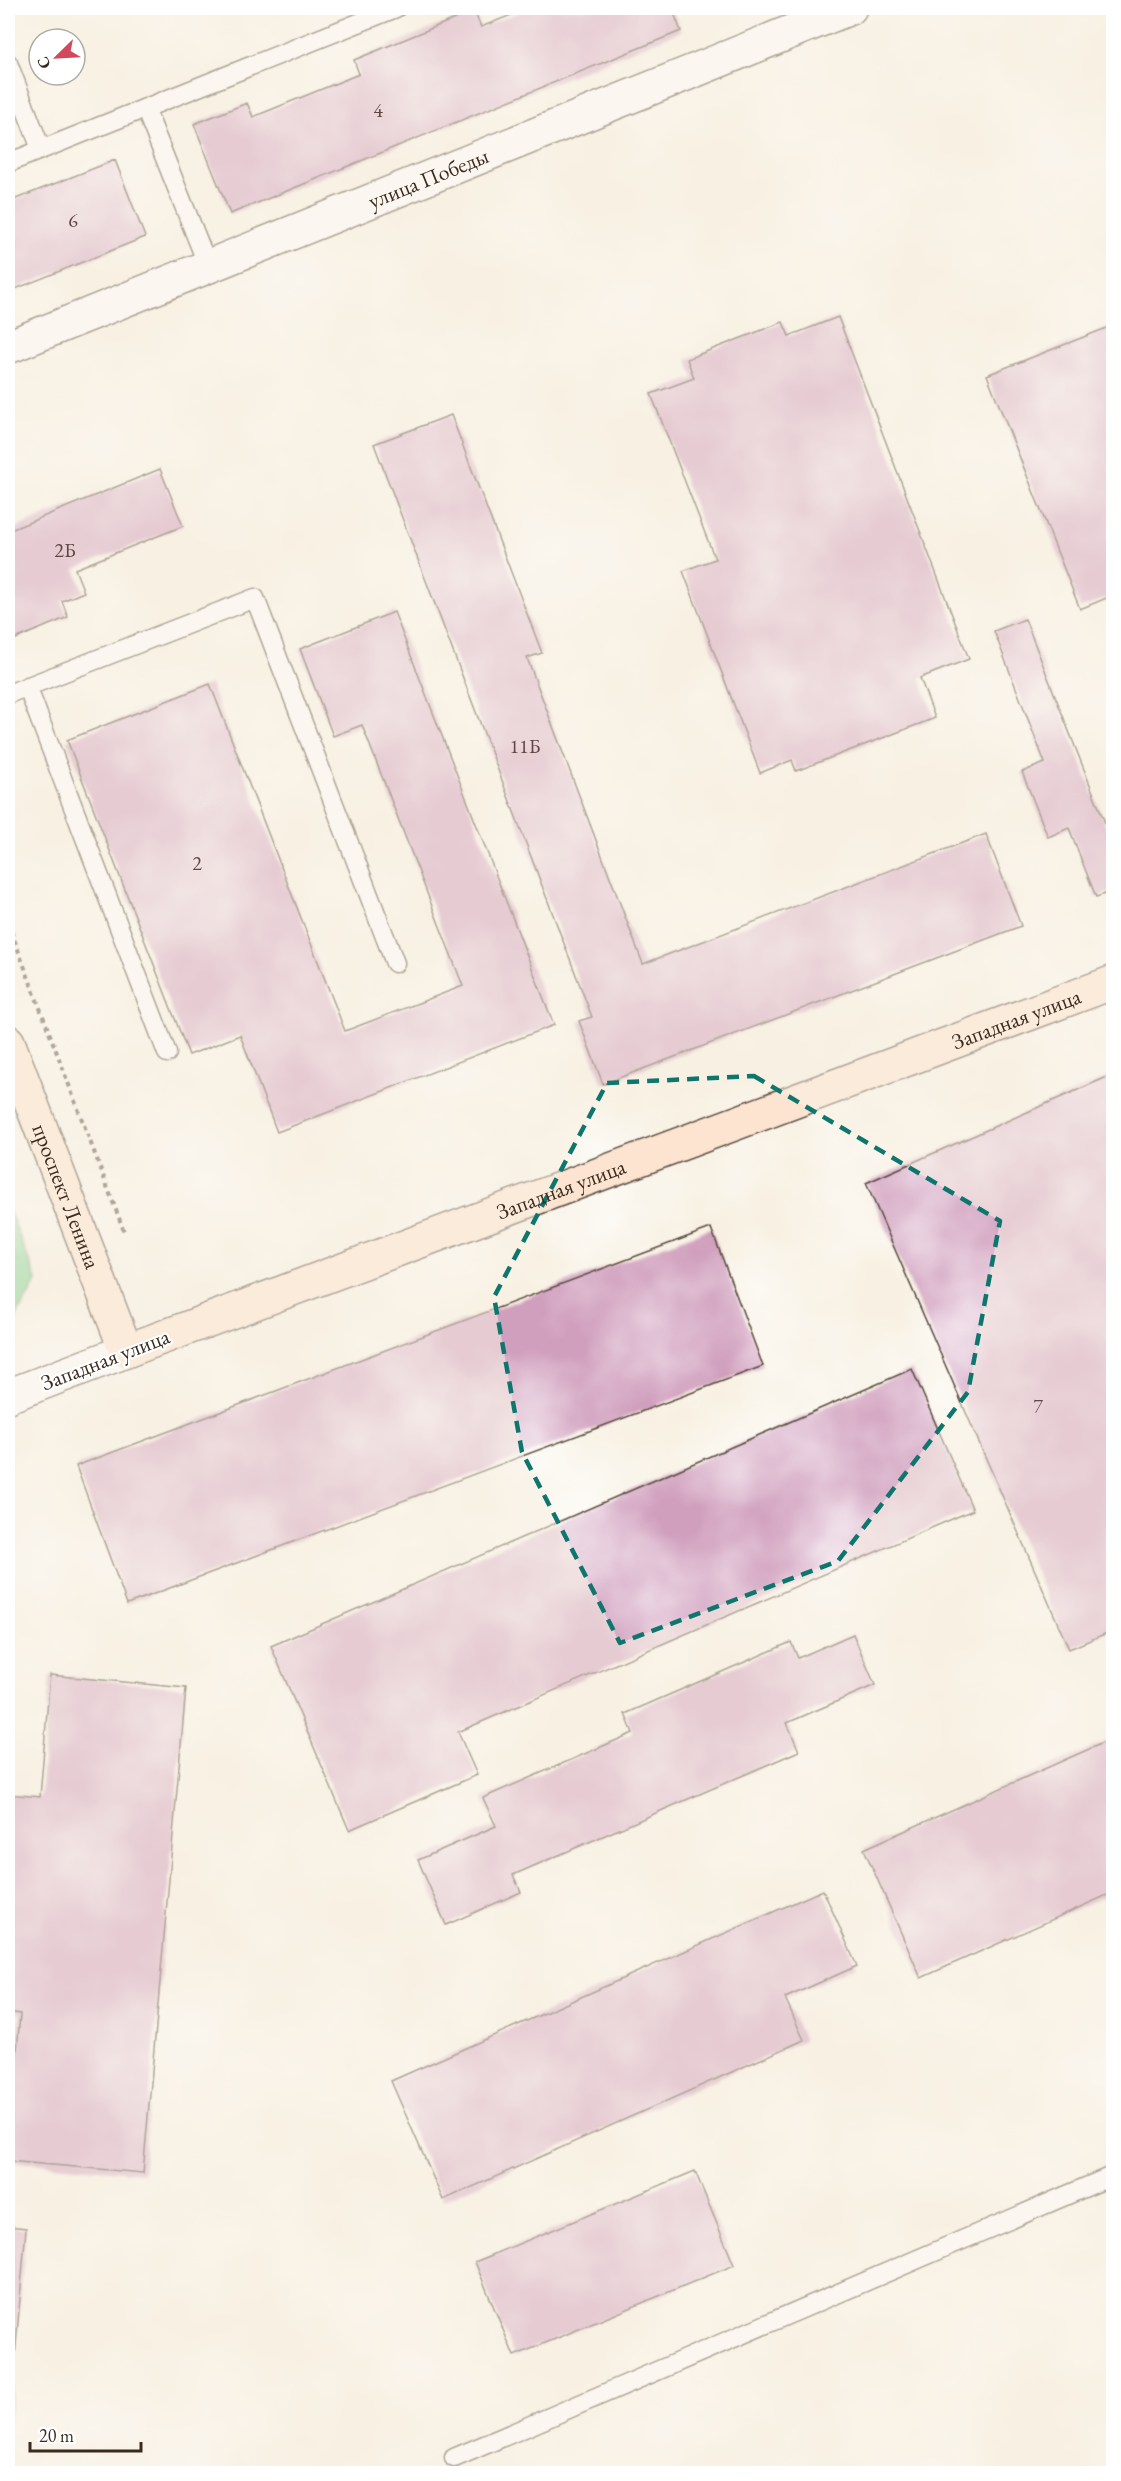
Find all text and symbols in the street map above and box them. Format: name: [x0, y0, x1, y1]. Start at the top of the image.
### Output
north arrow: [27, 27, 87, 87]
text: С: [32, 53, 56, 72]
house number: 4: [373, 97, 383, 123]
street label: улица Победы: [364, 141, 493, 216]
house number: 6: [68, 207, 78, 233]
house number: 2Б: [54, 537, 76, 563]
house number: 11Б: [510, 733, 541, 759]
house number: 2: [192, 850, 202, 876]
street label: Западная улица: [948, 982, 1085, 1056]
street label: проспект Ленина: [26, 1120, 107, 1273]
street label: Западная улица: [492, 1152, 630, 1226]
street label: Западная улица: [37, 1322, 174, 1397]
house number: 7: [1033, 1393, 1043, 1419]
scale bar: [30, 2415, 141, 2453]
text: 20 m: [39, 2424, 74, 2447]

